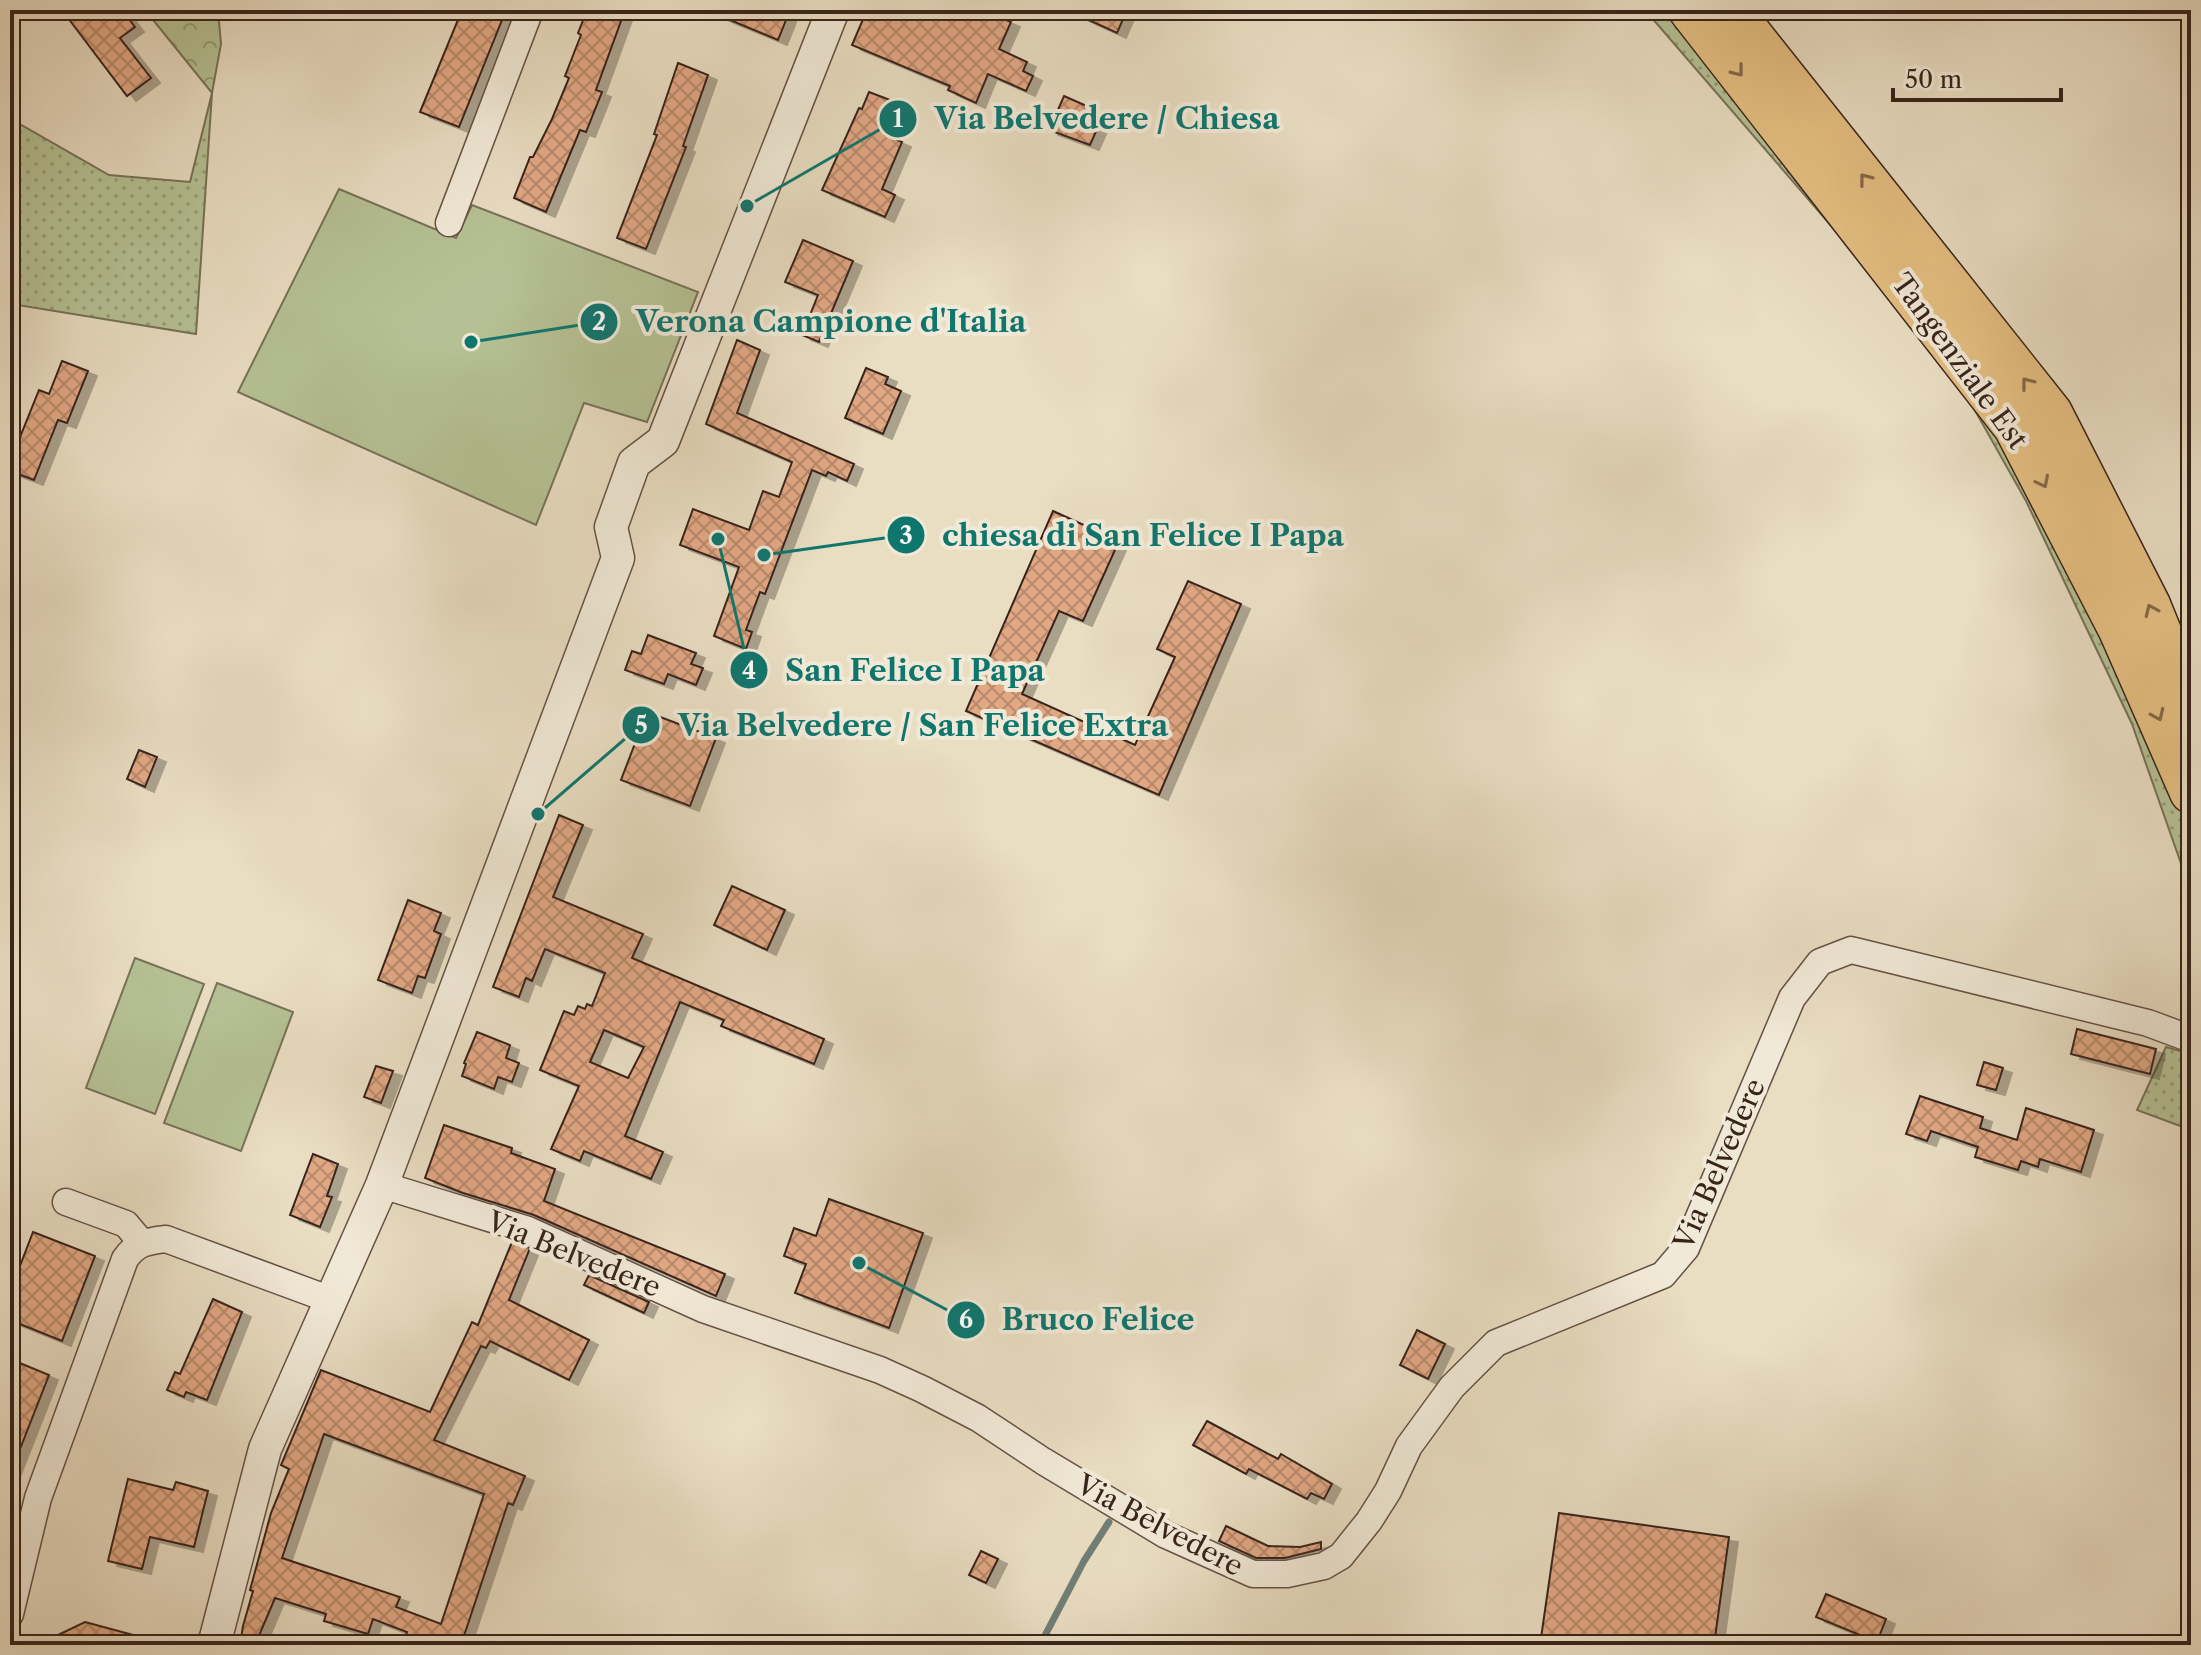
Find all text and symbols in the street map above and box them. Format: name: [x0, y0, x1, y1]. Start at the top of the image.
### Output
scale bar: [1893, 52, 2061, 102]
one-way arrow: [1729, 63, 1743, 77]
text: 50 m: [1905, 65, 1962, 94]
callout: Via Belvedere / Chiesa: [878, 92, 1296, 146]
text: Via Belvedere / Chiesa: [933, 100, 1280, 137]
text: 1: [893, 104, 904, 133]
one-way arrow: [1861, 173, 1875, 188]
street label: Tangenziale Est: [1885, 267, 2035, 456]
callout: Verona Campione d'Italia: [579, 295, 1043, 349]
text: Verona Campione d'Italia: [635, 303, 1027, 340]
text: 2: [592, 307, 606, 336]
one-way arrow: [2022, 377, 2037, 392]
one-way arrow: [2034, 473, 2049, 488]
callout: chiesa di San Felice I Papa: [886, 508, 1361, 562]
text: chiesa di San Felice I Papa: [942, 517, 1345, 554]
text: 3: [899, 521, 913, 550]
one-way arrow: [2145, 604, 2161, 618]
callout: San Felice I Papa: [729, 643, 1061, 697]
text: San Felice I Papa: [785, 652, 1046, 689]
text: 4: [742, 656, 756, 685]
callout: Via Belvedere / San Felice Extra: [621, 698, 1184, 752]
text: Via Belvedere / San Felice Extra: [677, 707, 1169, 744]
one-way arrow: [2148, 707, 2164, 721]
text: 5: [634, 711, 648, 740]
street label: Via Belvedere: [1666, 1073, 1772, 1256]
street label: Via Belvedere: [482, 1203, 666, 1304]
callout: Bruco Felice: [946, 1293, 1211, 1347]
text: Bruco Felice: [1002, 1301, 1194, 1338]
text: 6: [959, 1305, 973, 1334]
street label: Via Belvedere: [1070, 1466, 1249, 1583]

